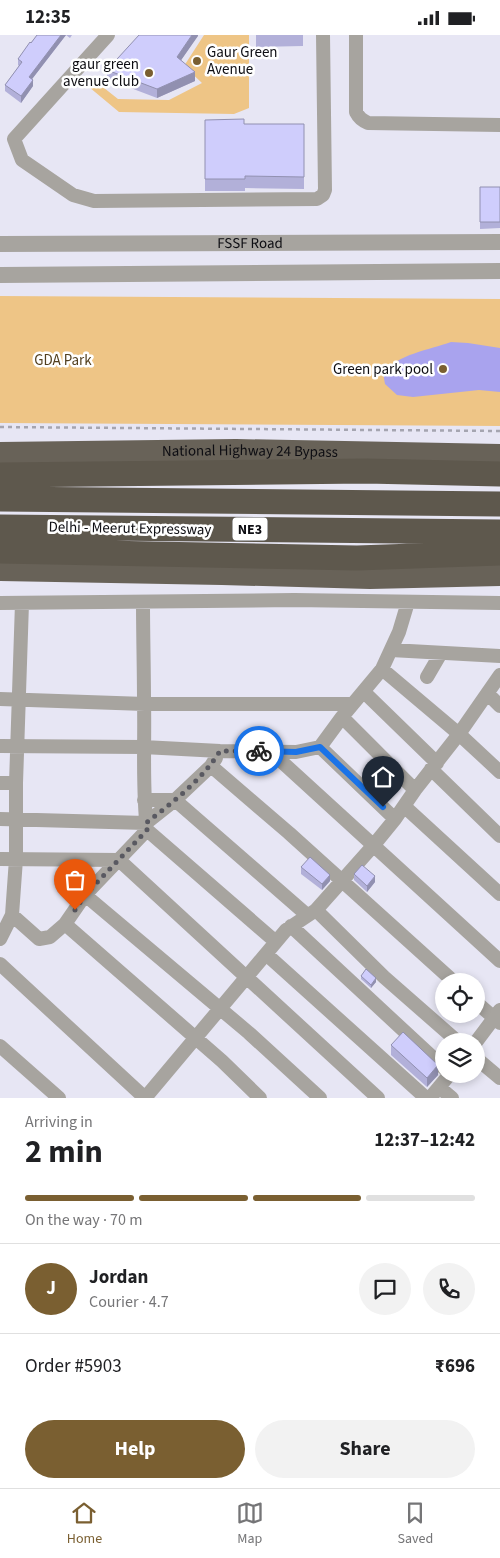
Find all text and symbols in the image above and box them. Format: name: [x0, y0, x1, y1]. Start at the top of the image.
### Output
text: 12:35: [25, 4, 71, 31]
place label: Gaur Green Avenue: [207, 42, 278, 80]
place label: gaur green avenue club: [63, 54, 139, 92]
marker: Gaur Green Avenue: [191, 55, 203, 67]
marker: gaur green avenue club: [143, 67, 155, 79]
street label: FSSF Road: [217, 233, 283, 254]
park label: GDA Park: [34, 350, 92, 371]
place label: Green park pool: [333, 359, 433, 380]
marker: Green park pool: [437, 363, 449, 375]
street label: National Highway 24 Bypass: [162, 440, 338, 463]
street label: Delhi - Meerut Expressway: [48, 517, 212, 540]
road number: NE3: [232, 517, 268, 541]
courier: [234, 726, 284, 776]
icon: bike: [245, 737, 273, 765]
pin: [362, 756, 404, 807]
icon: home: [369, 763, 397, 791]
pin: [54, 859, 96, 910]
icon: bag: [61, 866, 89, 894]
map controls: [435, 973, 485, 1083]
button: locate: [435, 973, 485, 1023]
button: layers: [435, 1033, 485, 1083]
text: Arriving in: [25, 1111, 93, 1133]
text: 12:37–12:42: [374, 1127, 475, 1154]
text: 2 min: [25, 1129, 103, 1175]
text: On the way · 70 m: [25, 1209, 142, 1231]
button: chat: [359, 1263, 411, 1315]
button: phone: [423, 1263, 475, 1315]
text: Jordan: [89, 1264, 148, 1291]
text: J: [46, 1275, 56, 1302]
text: Courier · 4.7: [89, 1291, 169, 1313]
text: Order #5903: [25, 1353, 122, 1380]
text: ₹696: [435, 1353, 475, 1380]
button: Help: [25, 1420, 245, 1478]
button: Share: [255, 1420, 475, 1478]
tab: Home: [67, 1499, 102, 1549]
tab: Map: [236, 1499, 264, 1549]
tab: Saved: [397, 1499, 433, 1549]

